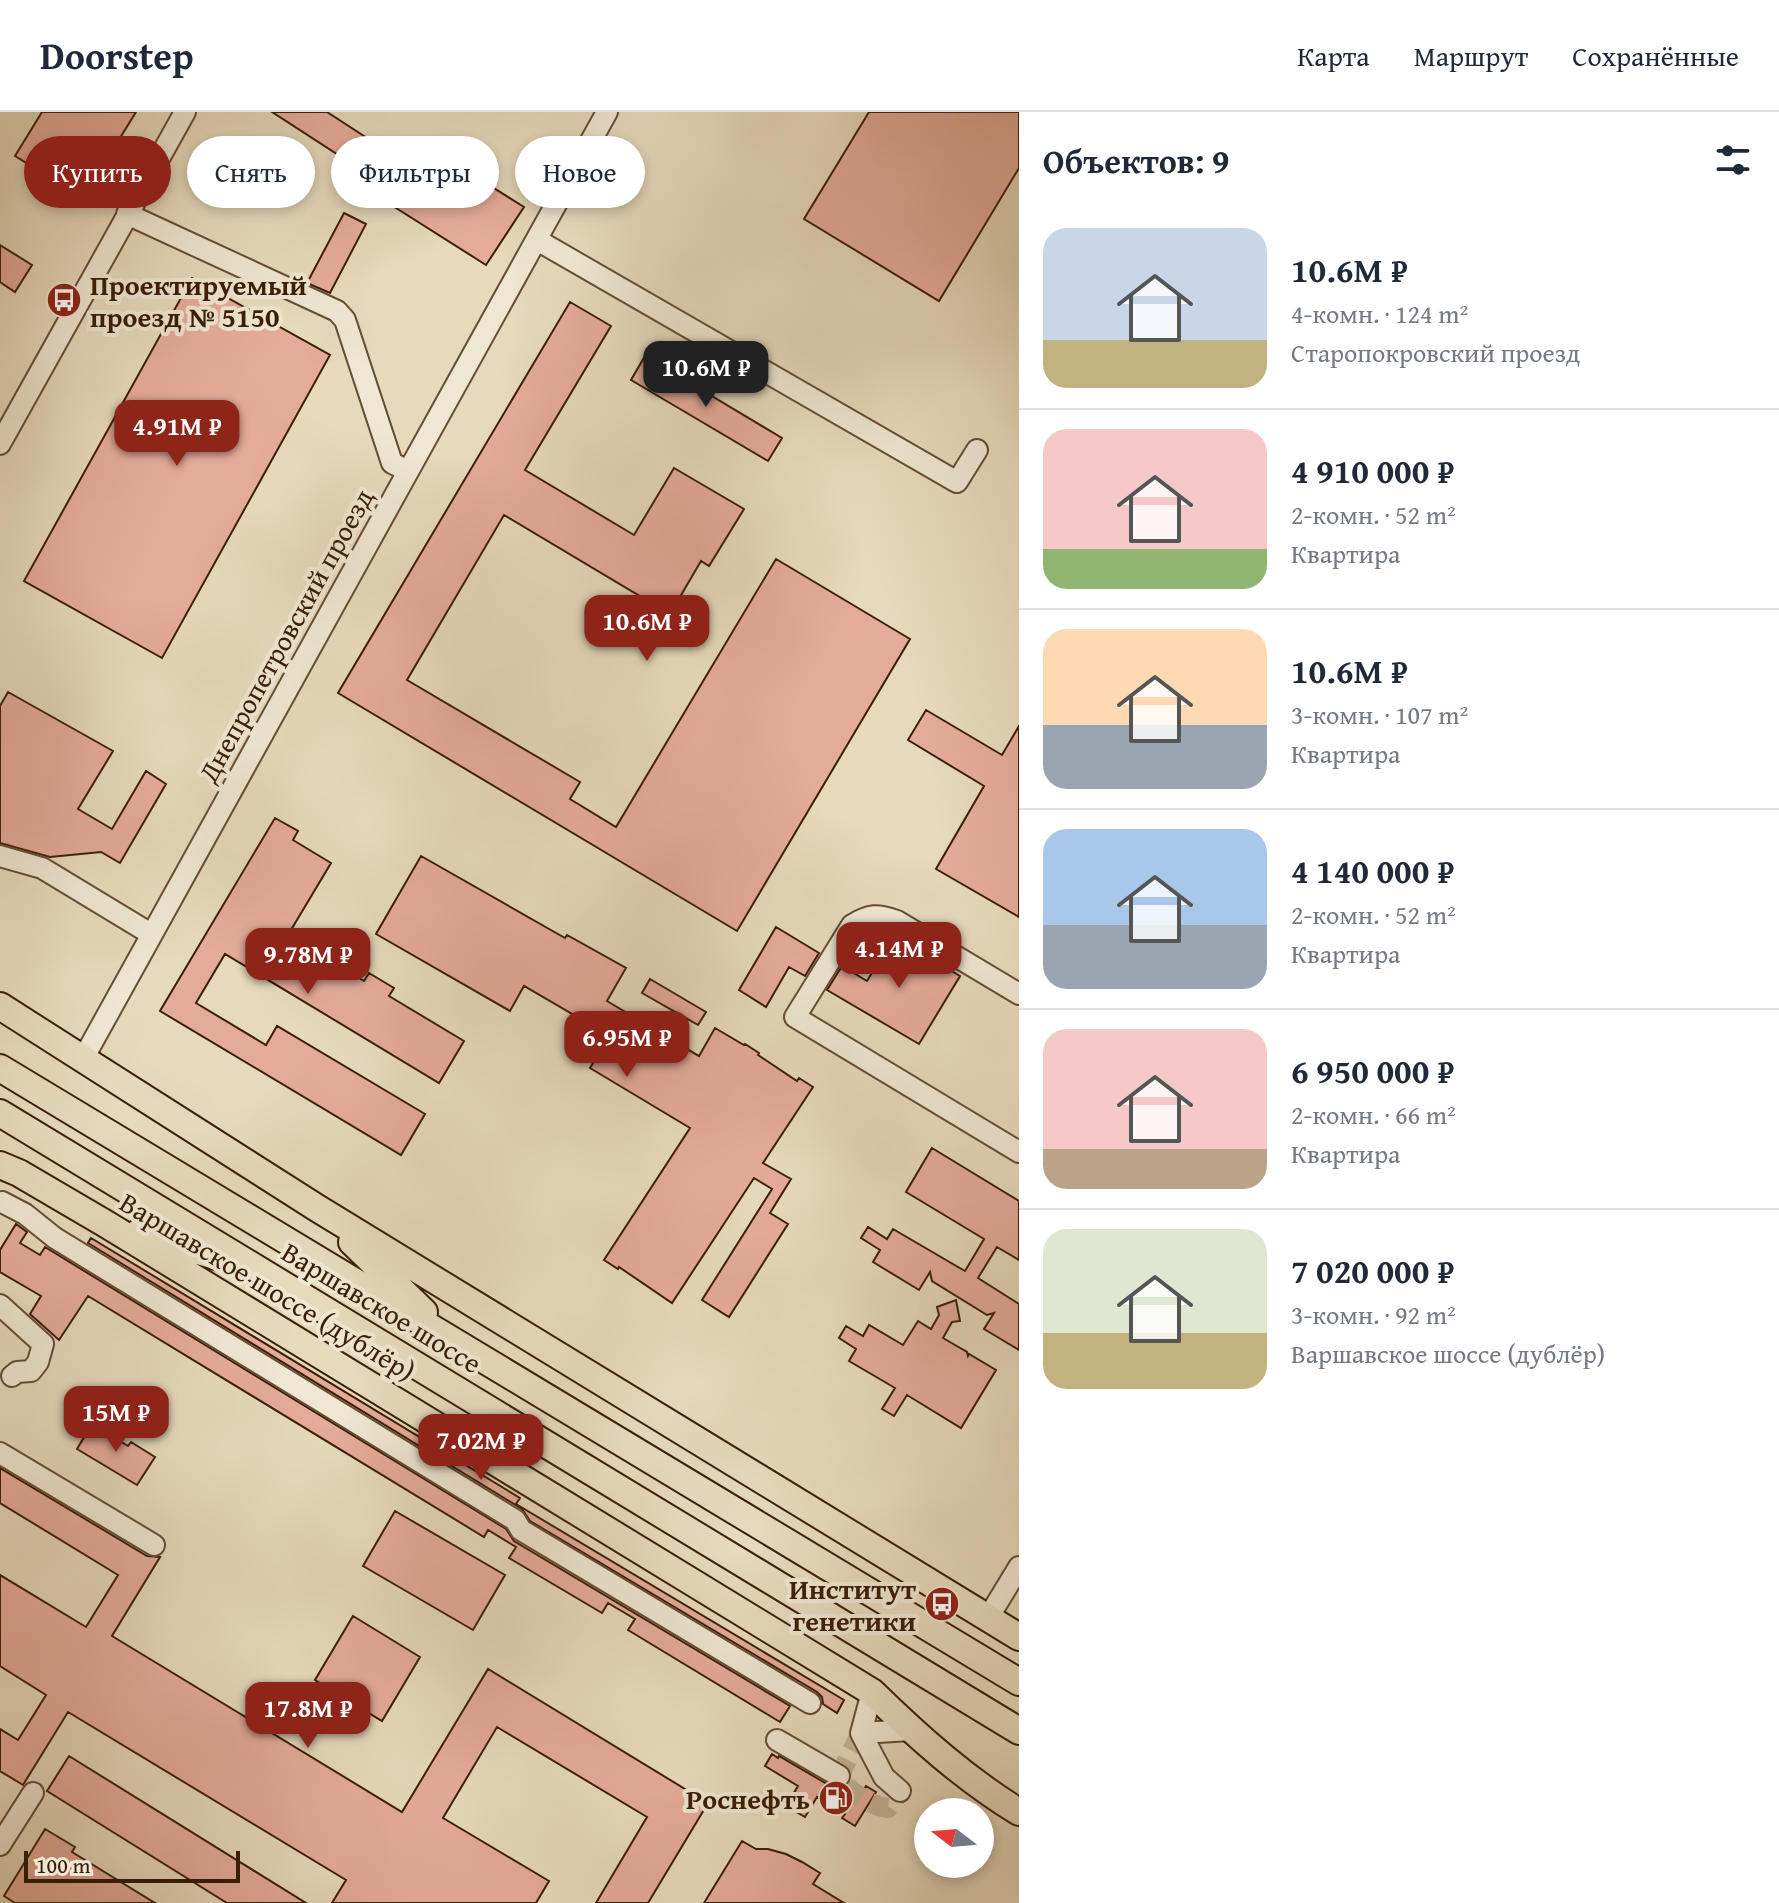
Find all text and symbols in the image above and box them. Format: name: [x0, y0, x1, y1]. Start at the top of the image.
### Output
text: Doorstep: [40, 27, 194, 83]
text: Карта: [1297, 35, 1370, 76]
text: Маршрут: [1414, 35, 1528, 76]
text: Сохранённые: [1572, 35, 1739, 76]
chip: Купить: [24, 136, 171, 208]
chip: Снять: [187, 136, 315, 208]
chip: Фильтры: [331, 136, 499, 208]
chip: Новое: [515, 136, 645, 208]
text: Объектов: 9: [1043, 136, 1229, 185]
icon: filters: [1711, 138, 1755, 182]
text: 10.6M ₽: [1291, 245, 1408, 294]
icon: home: [1107, 260, 1203, 356]
place label: Проектируемый проезд № 5150: [90, 264, 307, 337]
bus stop icon: Проектируемый проезд № 5150: [45, 281, 83, 319]
text: 4-комн. · 124 m²: [1291, 294, 1468, 333]
text: Старопокровский проезд: [1291, 333, 1580, 372]
pin: 10.6M ₽: [632, 341, 780, 409]
text: 10.6M ₽: [661, 347, 751, 386]
pin: 4.91M ₽: [103, 400, 251, 468]
text: 4.91M ₽: [132, 406, 222, 445]
text: 4 910 000 ₽: [1291, 446, 1454, 495]
icon: home: [1107, 461, 1203, 557]
street label: Днепропетровский проезд: [187, 481, 383, 790]
text: 2-комн. · 52 m²: [1291, 495, 1456, 534]
text: Квартира: [1291, 534, 1400, 573]
pin: 10.6M ₽: [573, 595, 721, 663]
text: 10.6M ₽: [602, 601, 692, 640]
text: 10.6M ₽: [1291, 646, 1408, 695]
icon: home: [1107, 661, 1203, 757]
text: 3-комн. · 107 m²: [1291, 695, 1468, 734]
text: Квартира: [1291, 734, 1400, 773]
text: 4 140 000 ₽: [1291, 846, 1454, 895]
icon: home: [1107, 861, 1203, 957]
text: 2-комн. · 52 m²: [1291, 895, 1456, 934]
pin: 4.14M ₽: [825, 922, 973, 990]
pin: 9.78M ₽: [234, 928, 382, 996]
text: 4.14M ₽: [854, 928, 944, 967]
text: 9.78M ₽: [263, 934, 353, 973]
text: Квартира: [1291, 934, 1400, 973]
pin: 6.95M ₽: [553, 1011, 701, 1079]
text: 6.95M ₽: [582, 1017, 672, 1056]
text: 6 950 000 ₽: [1291, 1046, 1454, 1095]
icon: home: [1107, 1061, 1203, 1157]
text: 2-комн. · 66 m²: [1291, 1095, 1456, 1134]
text: Квартира: [1291, 1134, 1400, 1173]
street label: Варшавское шоссе (дублёр): [114, 1184, 422, 1388]
street label: Варшавское шоссе: [276, 1234, 488, 1380]
text: 7 020 000 ₽: [1291, 1246, 1454, 1295]
icon: home: [1107, 1261, 1203, 1357]
text: 3-комн. · 92 m²: [1291, 1295, 1456, 1334]
text: Варшавское шоссе (дублёр): [1291, 1334, 1605, 1373]
pin: 15M ₽: [60, 1386, 172, 1454]
text: 15M ₽: [82, 1392, 150, 1431]
pin: 7.02M ₽: [407, 1414, 555, 1482]
text: 7.02M ₽: [436, 1420, 526, 1459]
place label: Институт генетики: [789, 1568, 916, 1641]
bus stop icon: Институт генетики: [923, 1585, 961, 1623]
pin: 17.8M ₽: [234, 1682, 382, 1750]
text: 17.8M ₽: [263, 1688, 353, 1727]
place label: Роснефть: [686, 1778, 810, 1819]
fuel station icon: Роснефть: [817, 1779, 855, 1817]
north arrow: [914, 1798, 994, 1878]
map controls: [914, 1798, 994, 1878]
scale bar: [24, 1847, 240, 1883]
text: 100 m: [36, 1849, 91, 1881]

